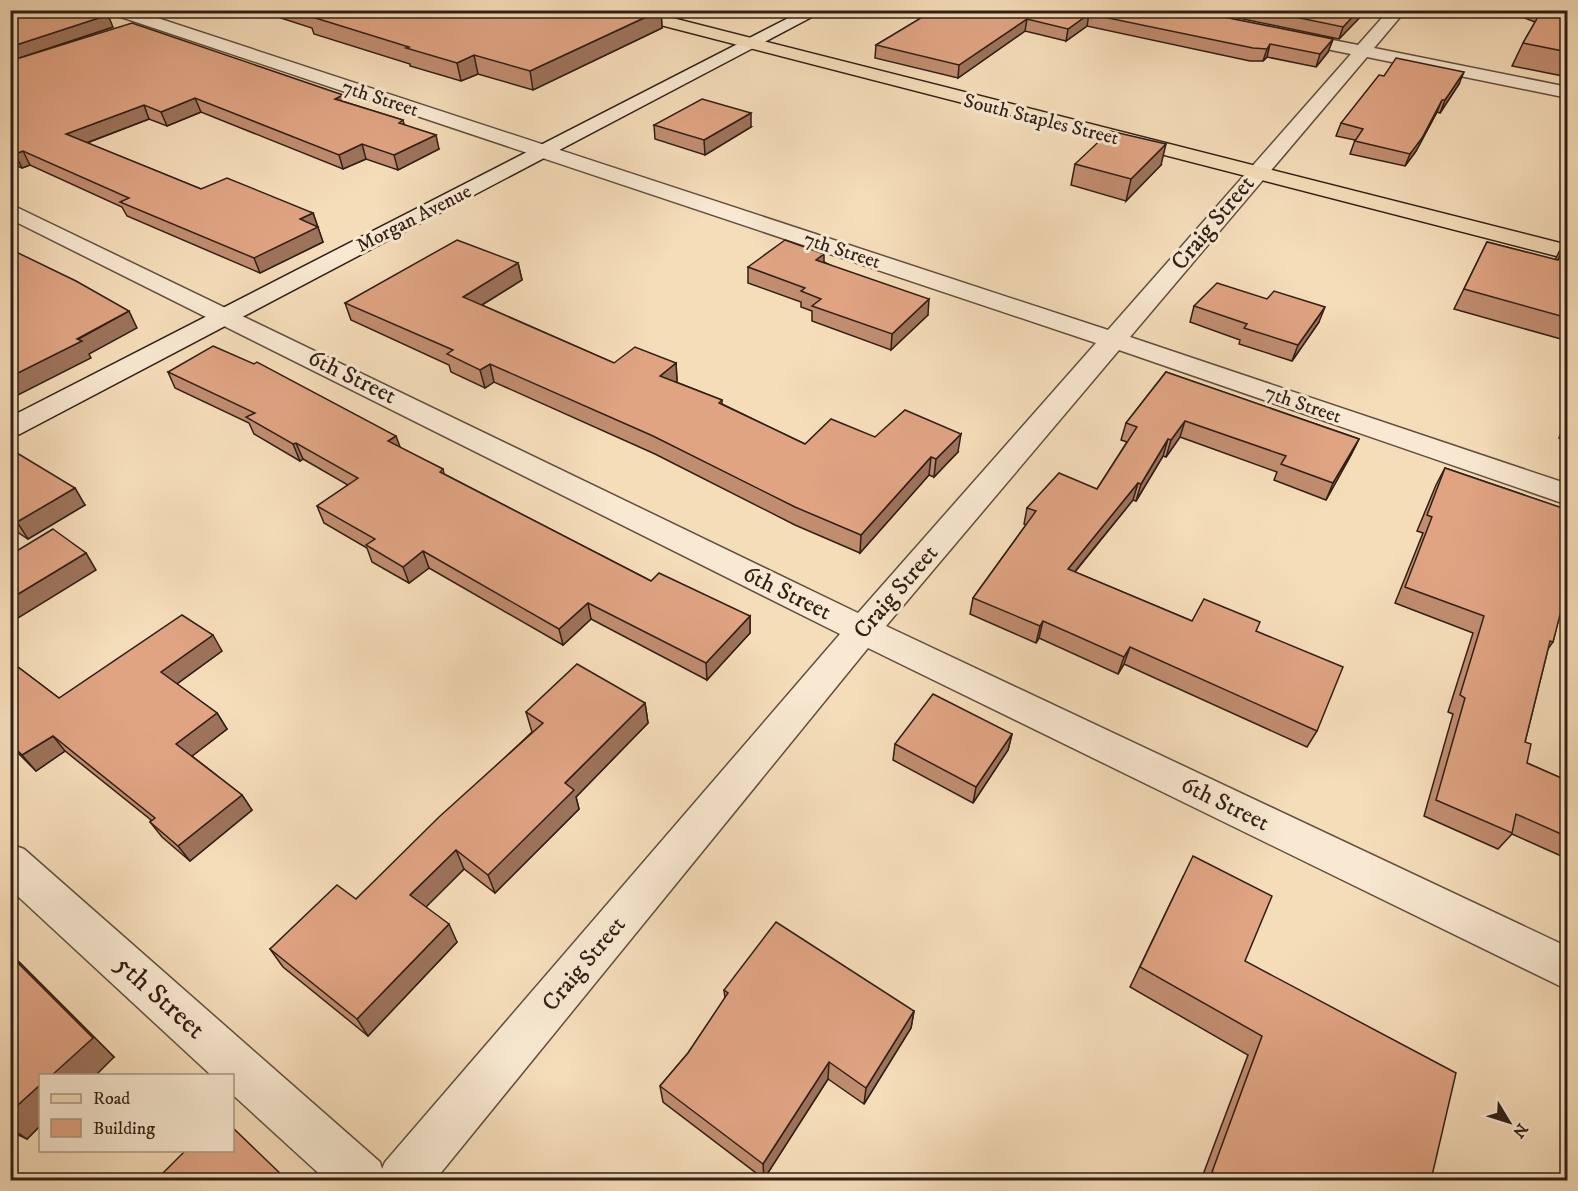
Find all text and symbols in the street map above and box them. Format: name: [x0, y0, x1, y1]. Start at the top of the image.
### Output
street label: 7th Street: [339, 75, 421, 123]
street label: South Staples Street: [961, 89, 1121, 151]
street label: Craig Street: [1165, 169, 1262, 277]
street label: Morgan Avenue: [352, 179, 476, 259]
street label: 7th Street: [801, 227, 883, 275]
street label: 6th Street: [303, 343, 401, 411]
street label: 7th Street: [1262, 380, 1344, 430]
street label: Craig Street: [847, 539, 945, 645]
street label: 6th Street: [738, 559, 836, 627]
street label: 6th Street: [1176, 770, 1274, 838]
street label: Craig Street: [536, 910, 633, 1018]
street label: 5th Street: [107, 947, 213, 1047]
legend: [39, 1074, 234, 1152]
text: Road: [93, 1088, 130, 1110]
north arrow: [1479, 1092, 1539, 1152]
text: Building: [93, 1118, 155, 1140]
text: N: [1508, 1119, 1532, 1142]

